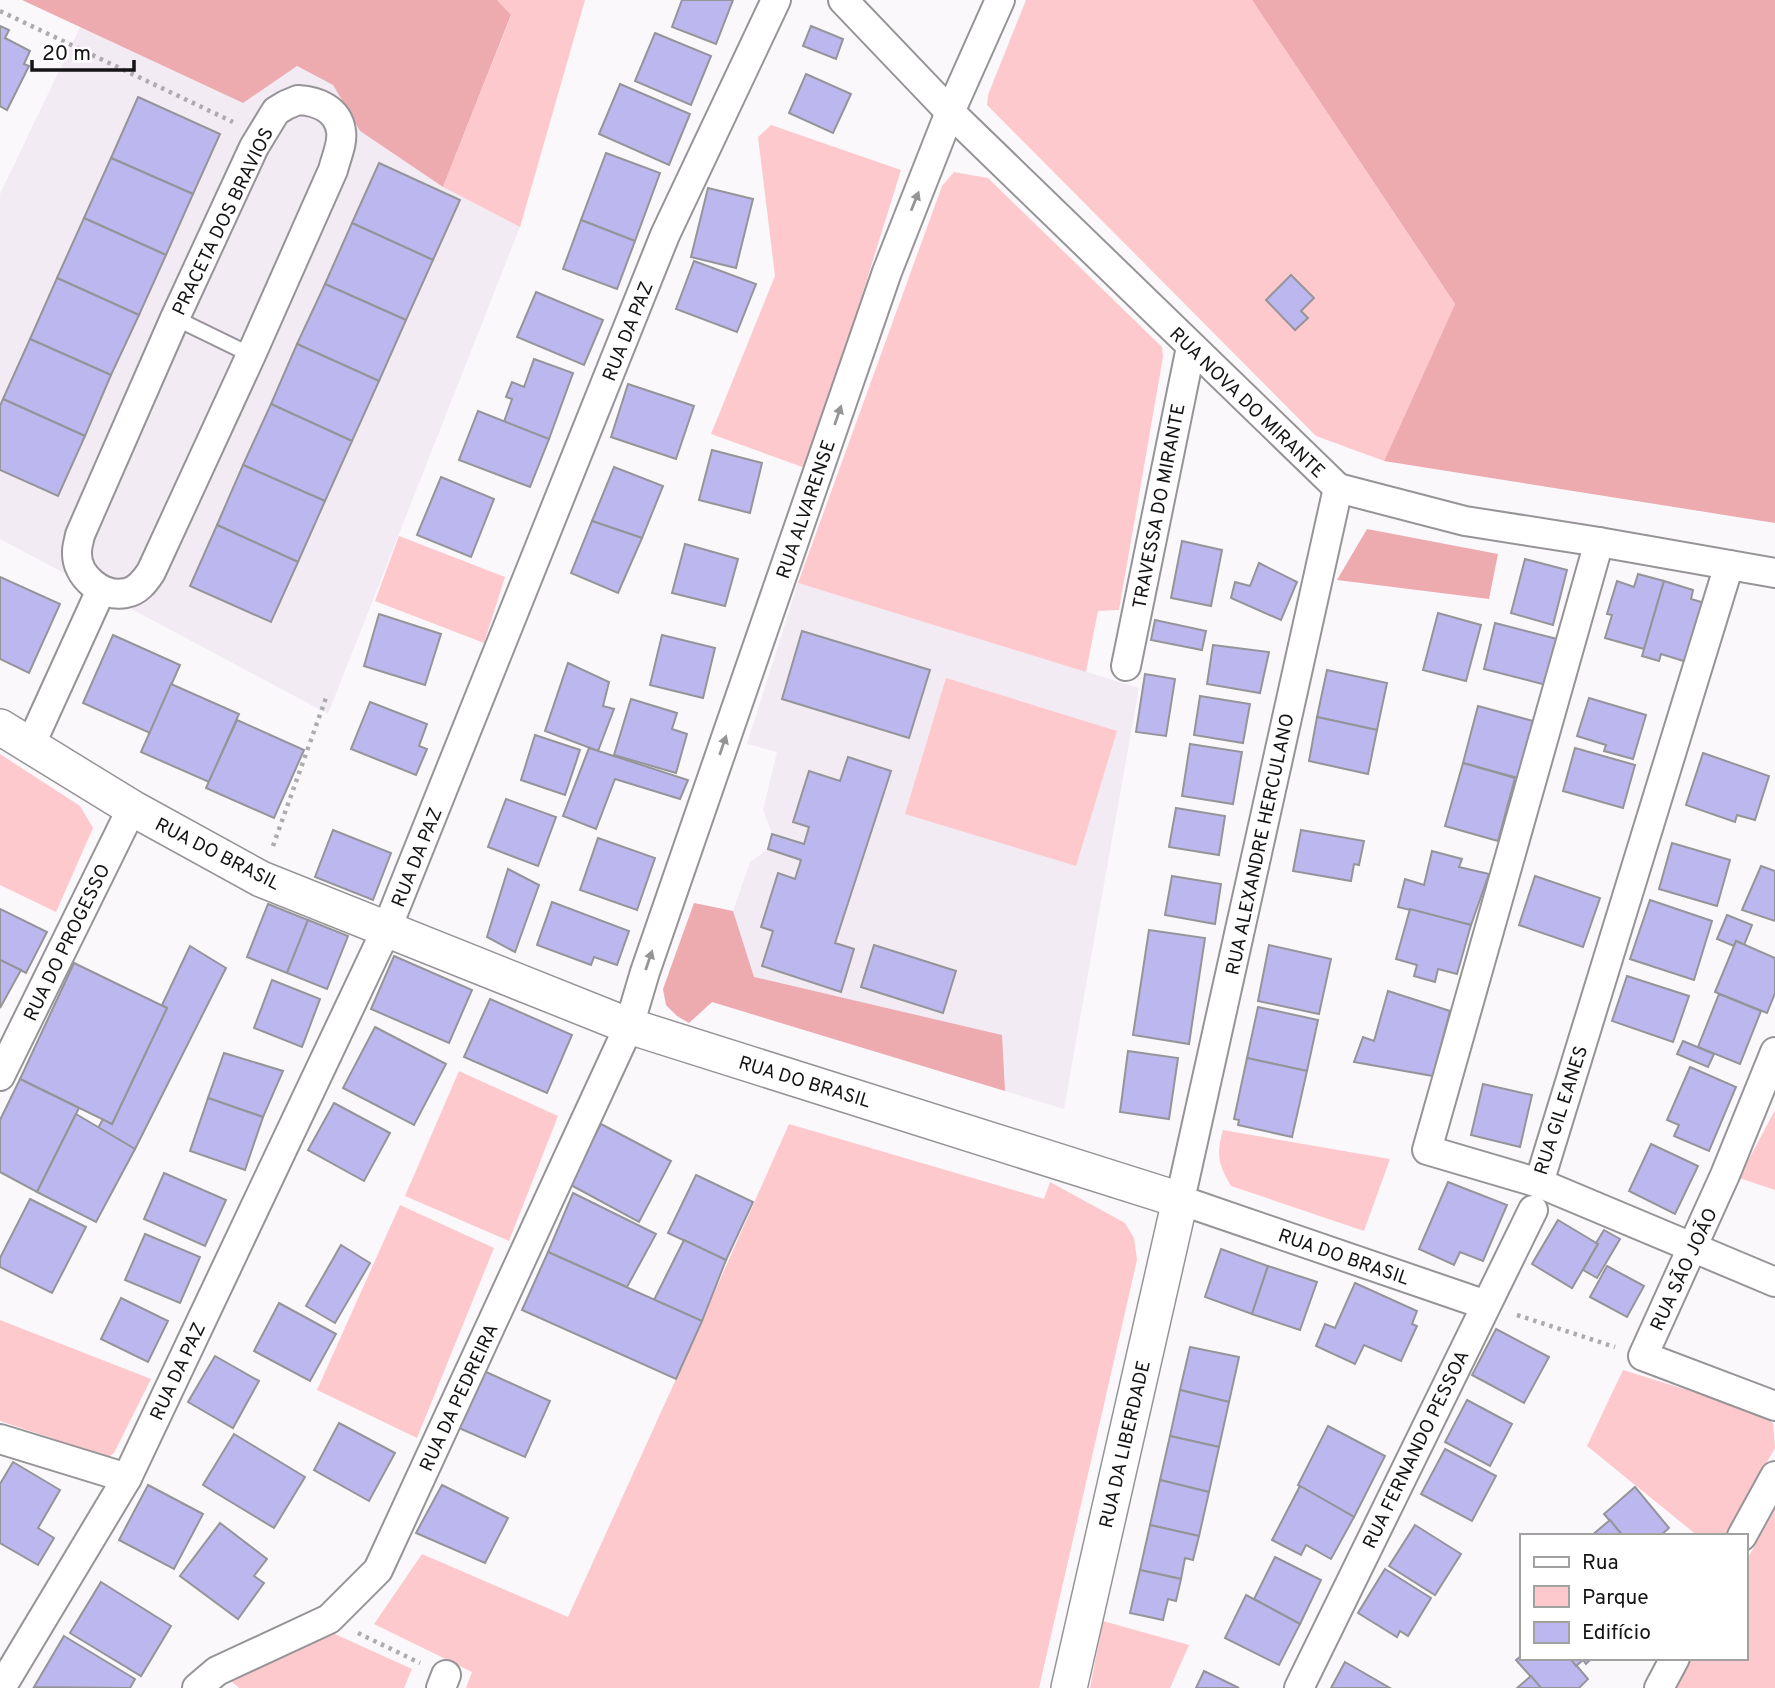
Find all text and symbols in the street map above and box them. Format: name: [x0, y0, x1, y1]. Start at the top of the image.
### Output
scale bar: [32, 28, 133, 72]
text: 20 m: [42, 41, 91, 68]
street label: PRACETA DOS BRAVIOS: [168, 124, 280, 320]
one-way arrow: [910, 190, 921, 211]
street label: RUA DA PAZ: [598, 278, 660, 385]
street label: RUA NOVA DO MIRANTE: [1164, 323, 1329, 484]
street label: TRAVESSA DO MIRANTE: [1128, 402, 1192, 611]
one-way arrow: [833, 404, 844, 425]
street label: RUA ALVARENSE: [772, 437, 842, 582]
street label: RUA ALEXANDRE HERCULANO: [1221, 711, 1300, 977]
one-way arrow: [718, 735, 729, 756]
street label: RUA DA PAZ: [387, 804, 449, 911]
street label: RUA DO BRASIL: [151, 813, 284, 897]
street label: RUA DO PROGESSO: [19, 860, 116, 1025]
one-way arrow: [644, 950, 655, 971]
street label: RUA GIL EANES: [1530, 1043, 1594, 1178]
street label: RUA DO BRASIL: [735, 1051, 874, 1115]
street label: RUA SÃO JOÃO: [1645, 1204, 1724, 1335]
street label: RUA DO BRASIL: [1275, 1224, 1412, 1292]
street label: RUA DA PAZ: [146, 1319, 212, 1425]
street label: RUA DA PEDREIRA: [415, 1320, 505, 1476]
street label: RUA FERNANDO PESSOA: [1358, 1347, 1475, 1553]
street label: RUA DA LIBERDADE: [1095, 1358, 1157, 1531]
legend: [1520, 1534, 1747, 1660]
text: Rua: [1582, 1550, 1619, 1577]
text: Parque: [1582, 1585, 1649, 1612]
text: Edifício: [1582, 1620, 1651, 1647]

